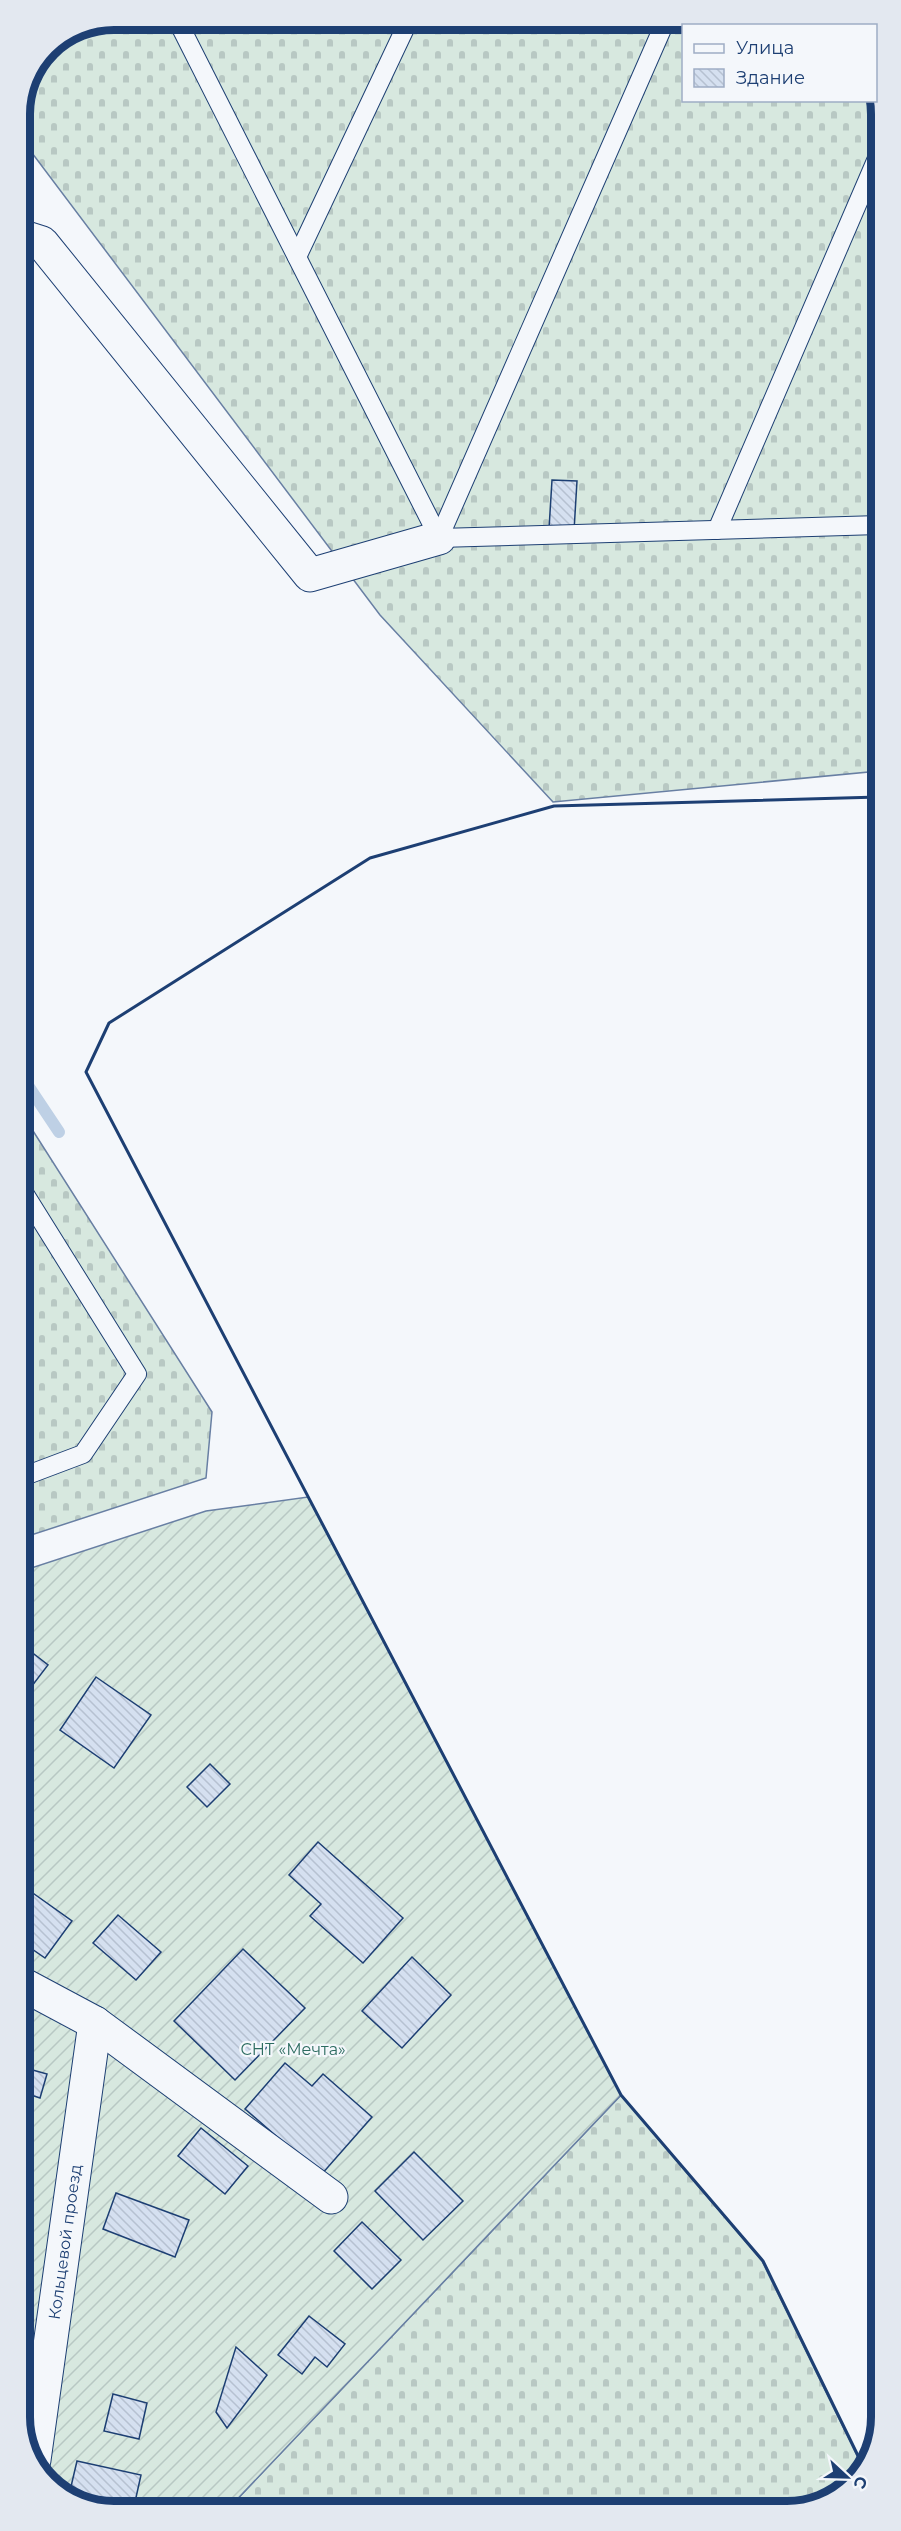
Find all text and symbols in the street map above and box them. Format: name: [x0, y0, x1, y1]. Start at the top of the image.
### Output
legend: [682, 24, 877, 102]
text: Улица: [736, 37, 794, 59]
text: Здание: [736, 67, 805, 89]
park label: СНТ «Мечта»: [240, 2040, 346, 2059]
street label: Кольцевой проезд: [45, 2163, 85, 2321]
north arrow: [817, 2447, 877, 2507]
text: С: [849, 2473, 871, 2492]

